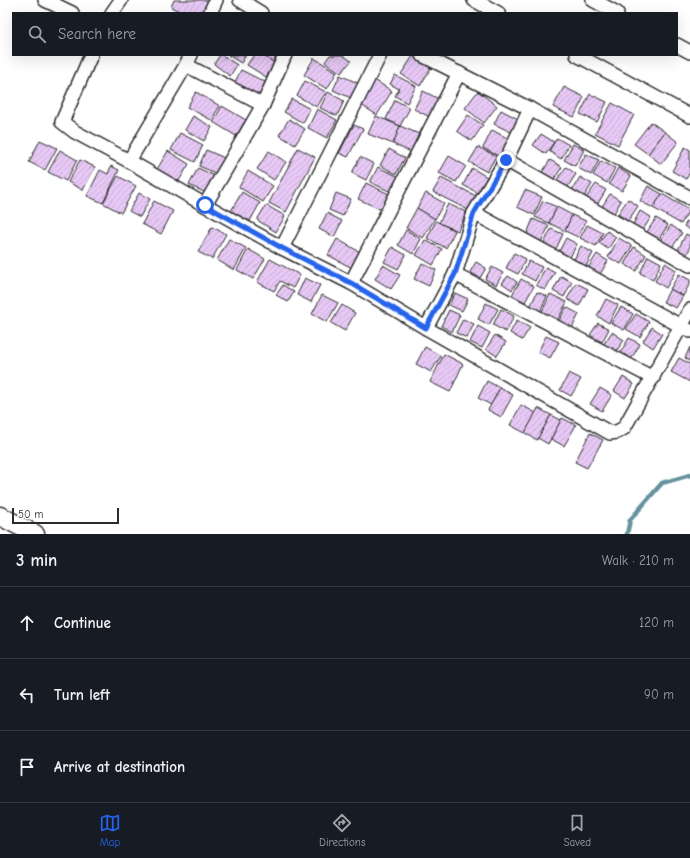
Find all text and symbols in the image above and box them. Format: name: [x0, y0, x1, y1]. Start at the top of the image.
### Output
search box: [12, 12, 678, 56]
icon: search: [26, 23, 48, 45]
text: Search here: [58, 25, 136, 43]
route end: [497, 151, 515, 169]
route start: [196, 196, 214, 214]
scale bar: [12, 506, 119, 525]
text: 50 m: [18, 508, 43, 521]
text: 3 min: [16, 551, 57, 570]
text: Walk · 210 m: [602, 553, 674, 568]
icon: ahead: [16, 612, 38, 634]
text: Continue: [54, 614, 111, 632]
text: 120 m: [639, 615, 674, 630]
icon: left: [16, 684, 38, 706]
text: Turn left: [54, 686, 110, 704]
text: 90 m: [644, 687, 674, 702]
icon: arrive: [16, 756, 38, 778]
text: Arrive at destination: [54, 758, 185, 776]
tab: Map: [99, 812, 121, 849]
tab: Directions: [319, 812, 366, 849]
tab: Saved: [564, 812, 591, 849]

